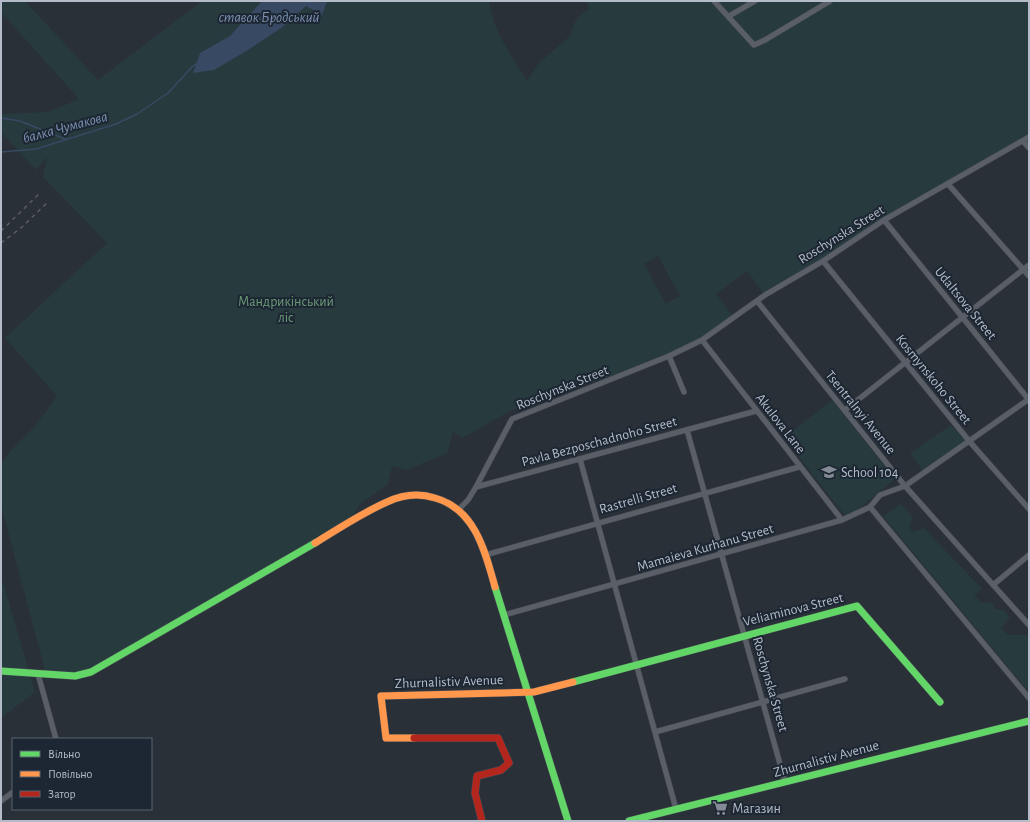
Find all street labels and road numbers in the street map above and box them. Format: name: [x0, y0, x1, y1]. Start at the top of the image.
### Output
street label: Roschynska Street: [796, 203, 887, 267]
street label: Udaltsova Street: [932, 265, 999, 343]
street label: Kosmynskoho Street: [893, 332, 974, 428]
street label: Roschynska Street: [514, 363, 611, 413]
street label: Tsentralnyi Avenue: [822, 368, 898, 457]
street label: Akulova Lane: [753, 391, 808, 456]
street label: Pavla Bezposchadnoho Street: [520, 414, 679, 469]
street label: Rastrelli Street: [598, 481, 679, 517]
street label: Mamaieva Kurhanu Street: [635, 522, 776, 574]
street label: Veliaminova Street: [742, 591, 845, 629]
street label: Roschynska Street: [750, 635, 790, 734]
street label: Zhurnalistiv Avenue: [394, 673, 504, 691]
street label: Zhurnalistiv Avenue: [772, 738, 881, 780]

